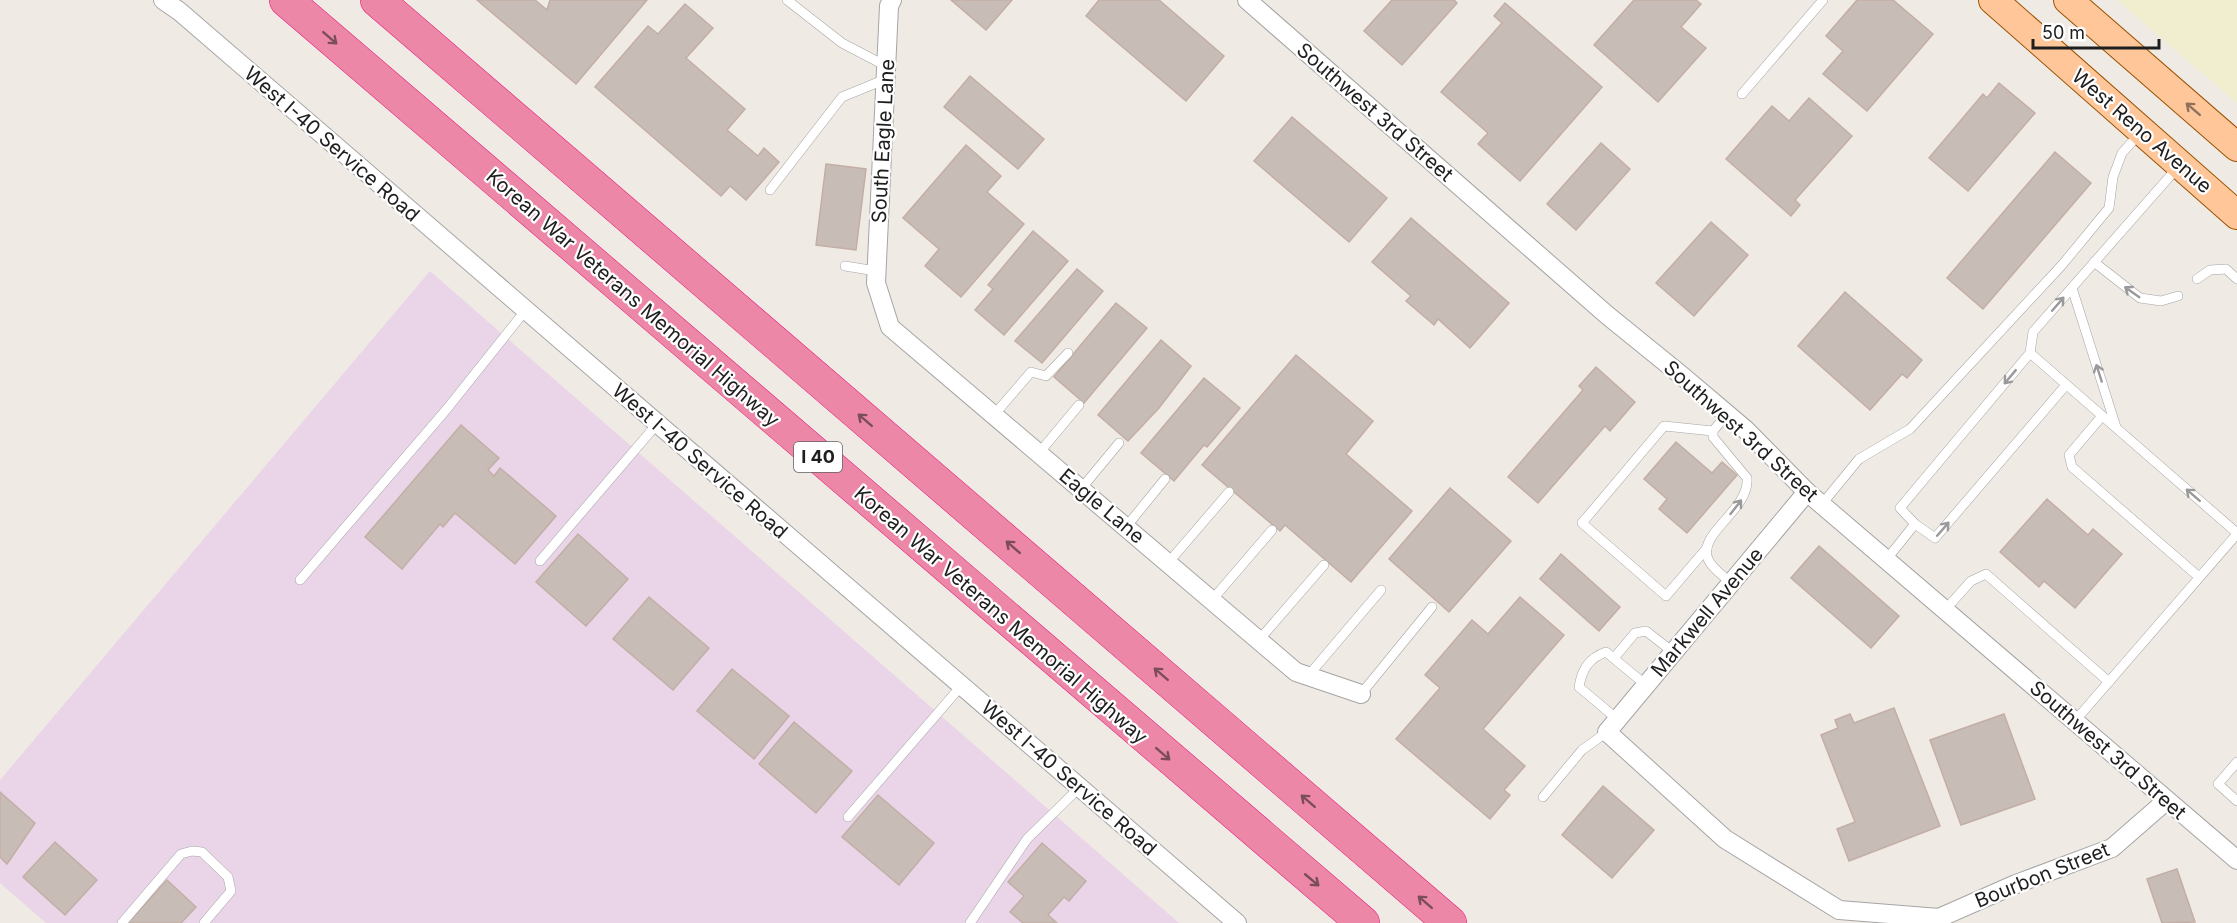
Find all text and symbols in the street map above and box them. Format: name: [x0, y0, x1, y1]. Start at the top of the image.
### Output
scale bar: [2033, 12, 2159, 50]
text: 50 m: [2042, 22, 2085, 43]
one-way arrow: [322, 31, 337, 45]
street label: Southwest 3rd Street: [1292, 38, 1458, 187]
street label: South Eagle Lane: [867, 58, 899, 224]
street label: West I-40 Service Road: [240, 61, 424, 227]
street label: West Reno Avenue: [2067, 64, 2217, 198]
one-way arrow: [2185, 102, 2201, 115]
street label: Korean War Veterans Memorial Highway: [481, 164, 785, 432]
one-way arrow: [2125, 286, 2141, 299]
one-way arrow: [2051, 297, 2065, 312]
street label: Southwest 3rd Street: [1659, 355, 1823, 507]
one-way arrow: [2093, 364, 2104, 383]
one-way arrow: [2004, 368, 2017, 384]
street label: West I-40 Service Road: [608, 378, 792, 544]
one-way arrow: [858, 413, 873, 427]
road number: I 40: [794, 442, 842, 472]
street label: Eagle Lane: [1055, 463, 1149, 549]
street label: Korean War Veterans Memorial Highway: [849, 481, 1153, 749]
one-way arrow: [2186, 488, 2201, 502]
one-way arrow: [1730, 500, 1742, 516]
one-way arrow: [1936, 521, 1949, 537]
one-way arrow: [1006, 540, 1021, 554]
street label: Markwell Avenue: [1646, 542, 1768, 682]
one-way arrow: [1154, 667, 1169, 681]
street label: Southwest 3rd Street: [2025, 676, 2191, 825]
street label: West I-40 Service Road: [977, 695, 1161, 861]
one-way arrow: [1155, 747, 1171, 760]
one-way arrow: [1301, 794, 1316, 808]
street label: Bourbon Street: [1971, 837, 2113, 913]
one-way arrow: [1304, 873, 1319, 887]
one-way arrow: [1418, 895, 1433, 909]

